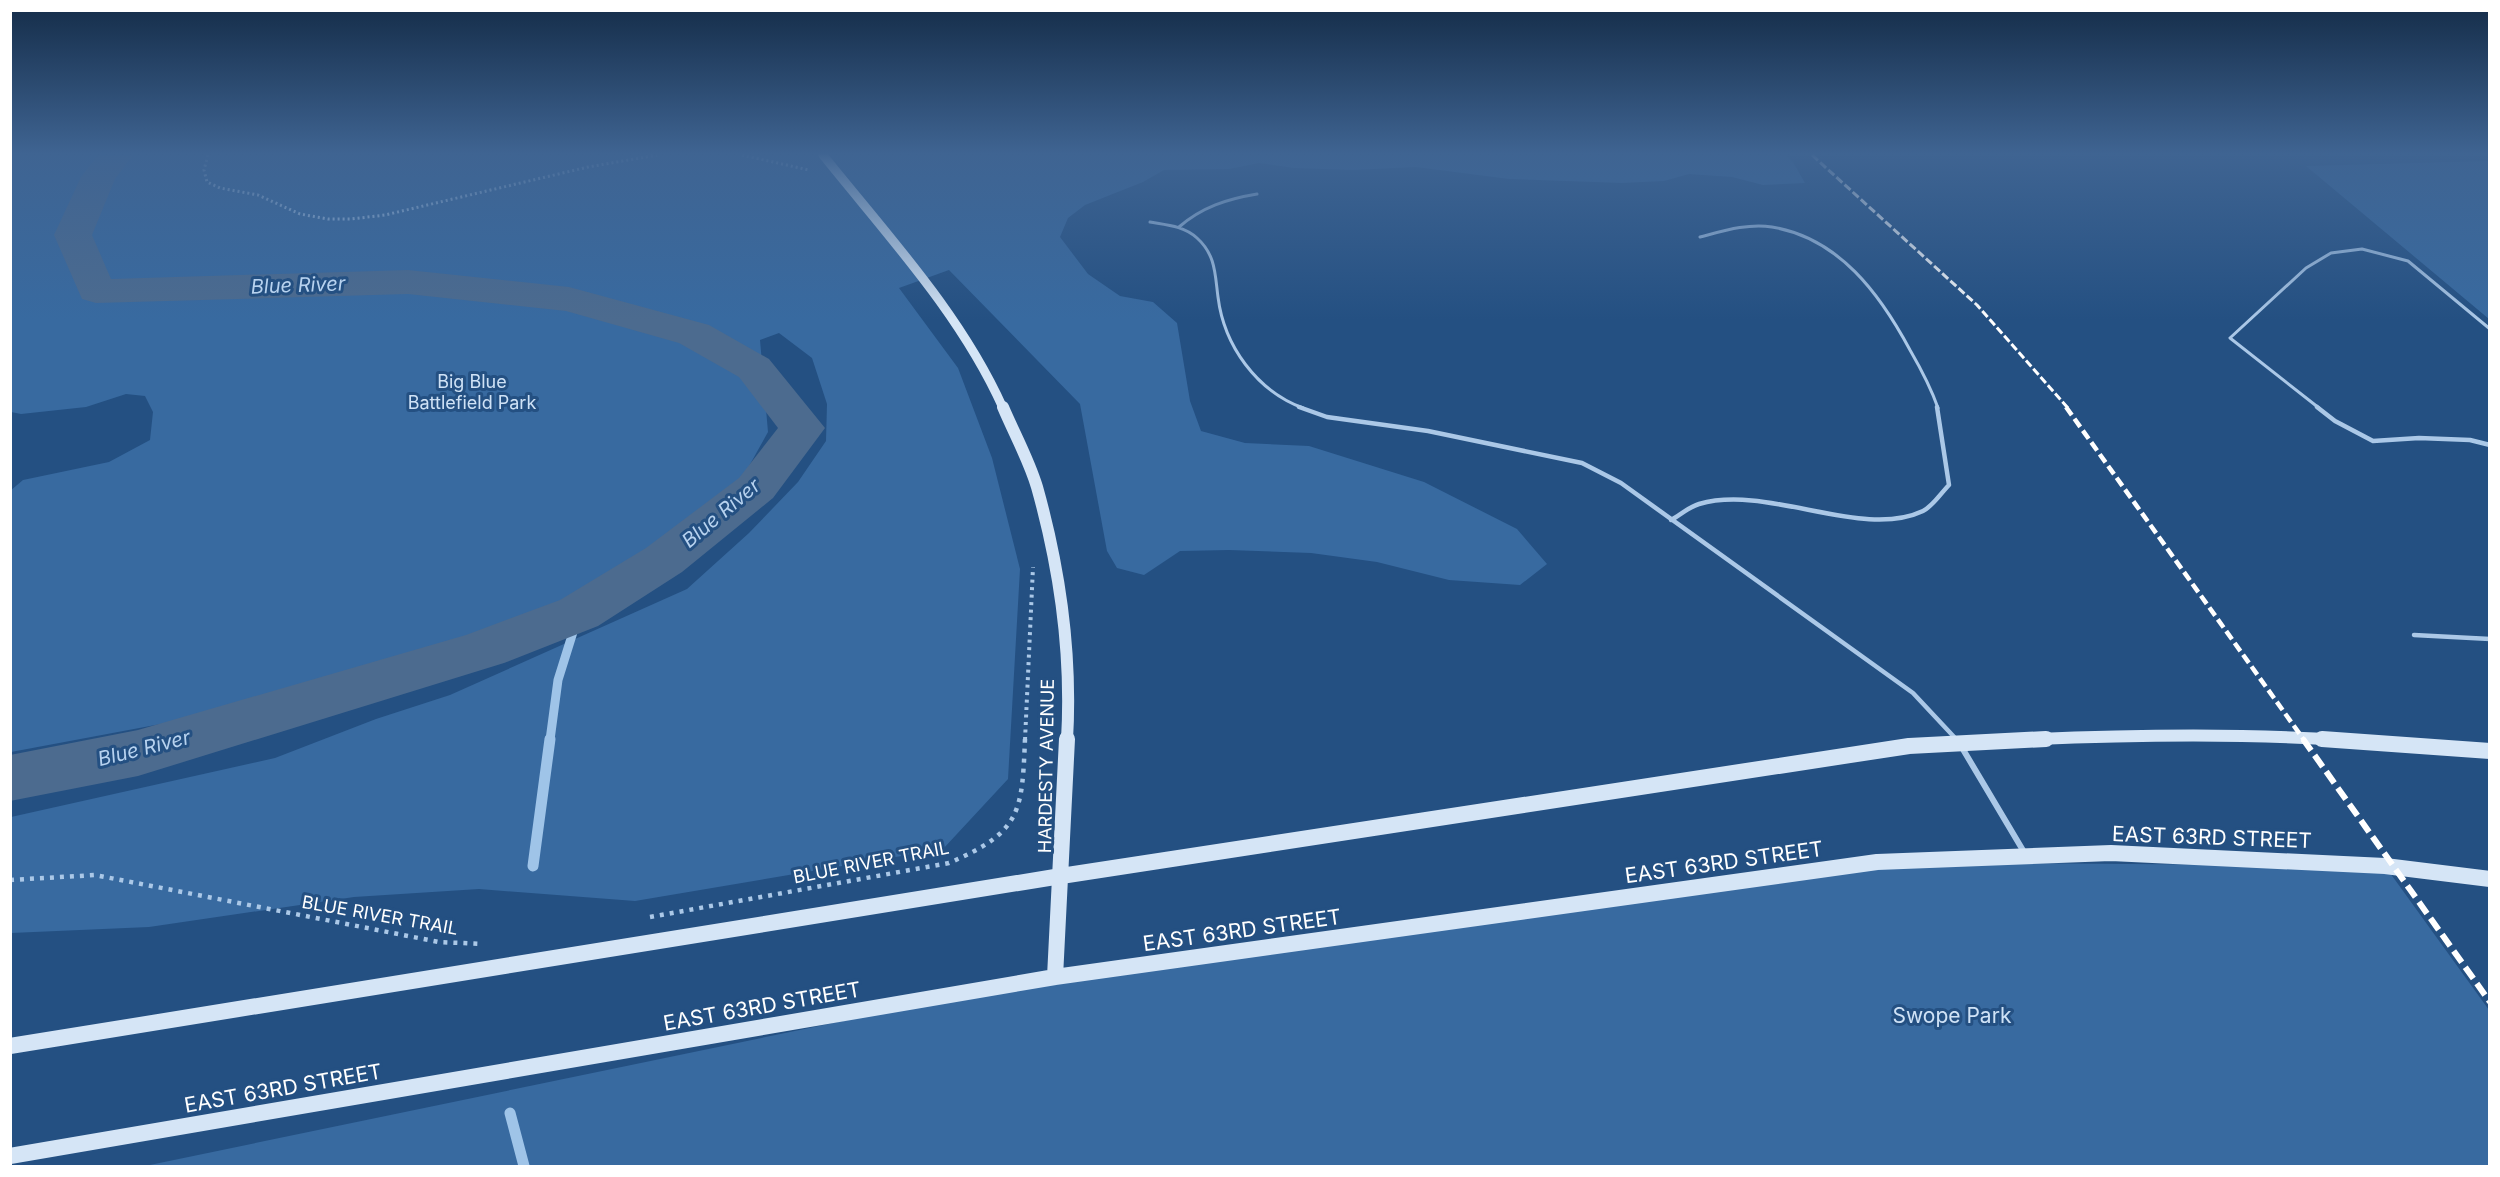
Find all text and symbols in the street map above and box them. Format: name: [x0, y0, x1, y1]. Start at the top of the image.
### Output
water label: Blue River: [250, 271, 346, 299]
park label: Big Blue Battlefield Park: [408, 371, 536, 413]
water label: Blue River: [677, 473, 765, 553]
street label: HARDESTY AVENUE: [1034, 679, 1058, 853]
water label: Blue River: [95, 725, 193, 771]
street label: EAST 63RD STREET: [2112, 821, 2312, 853]
street label: EAST 63RD STREET: [1623, 836, 1825, 888]
street label: BLUE RIVER TRAIL: [791, 837, 951, 887]
street label: BLUE RIVER TRAIL: [300, 891, 460, 939]
street label: EAST 63RD STREET: [1141, 904, 1343, 956]
street label: EAST 63RD STREET: [661, 976, 863, 1036]
park label: Swope Park: [1893, 1003, 2012, 1028]
street label: EAST 63RD STREET: [182, 1058, 384, 1118]

